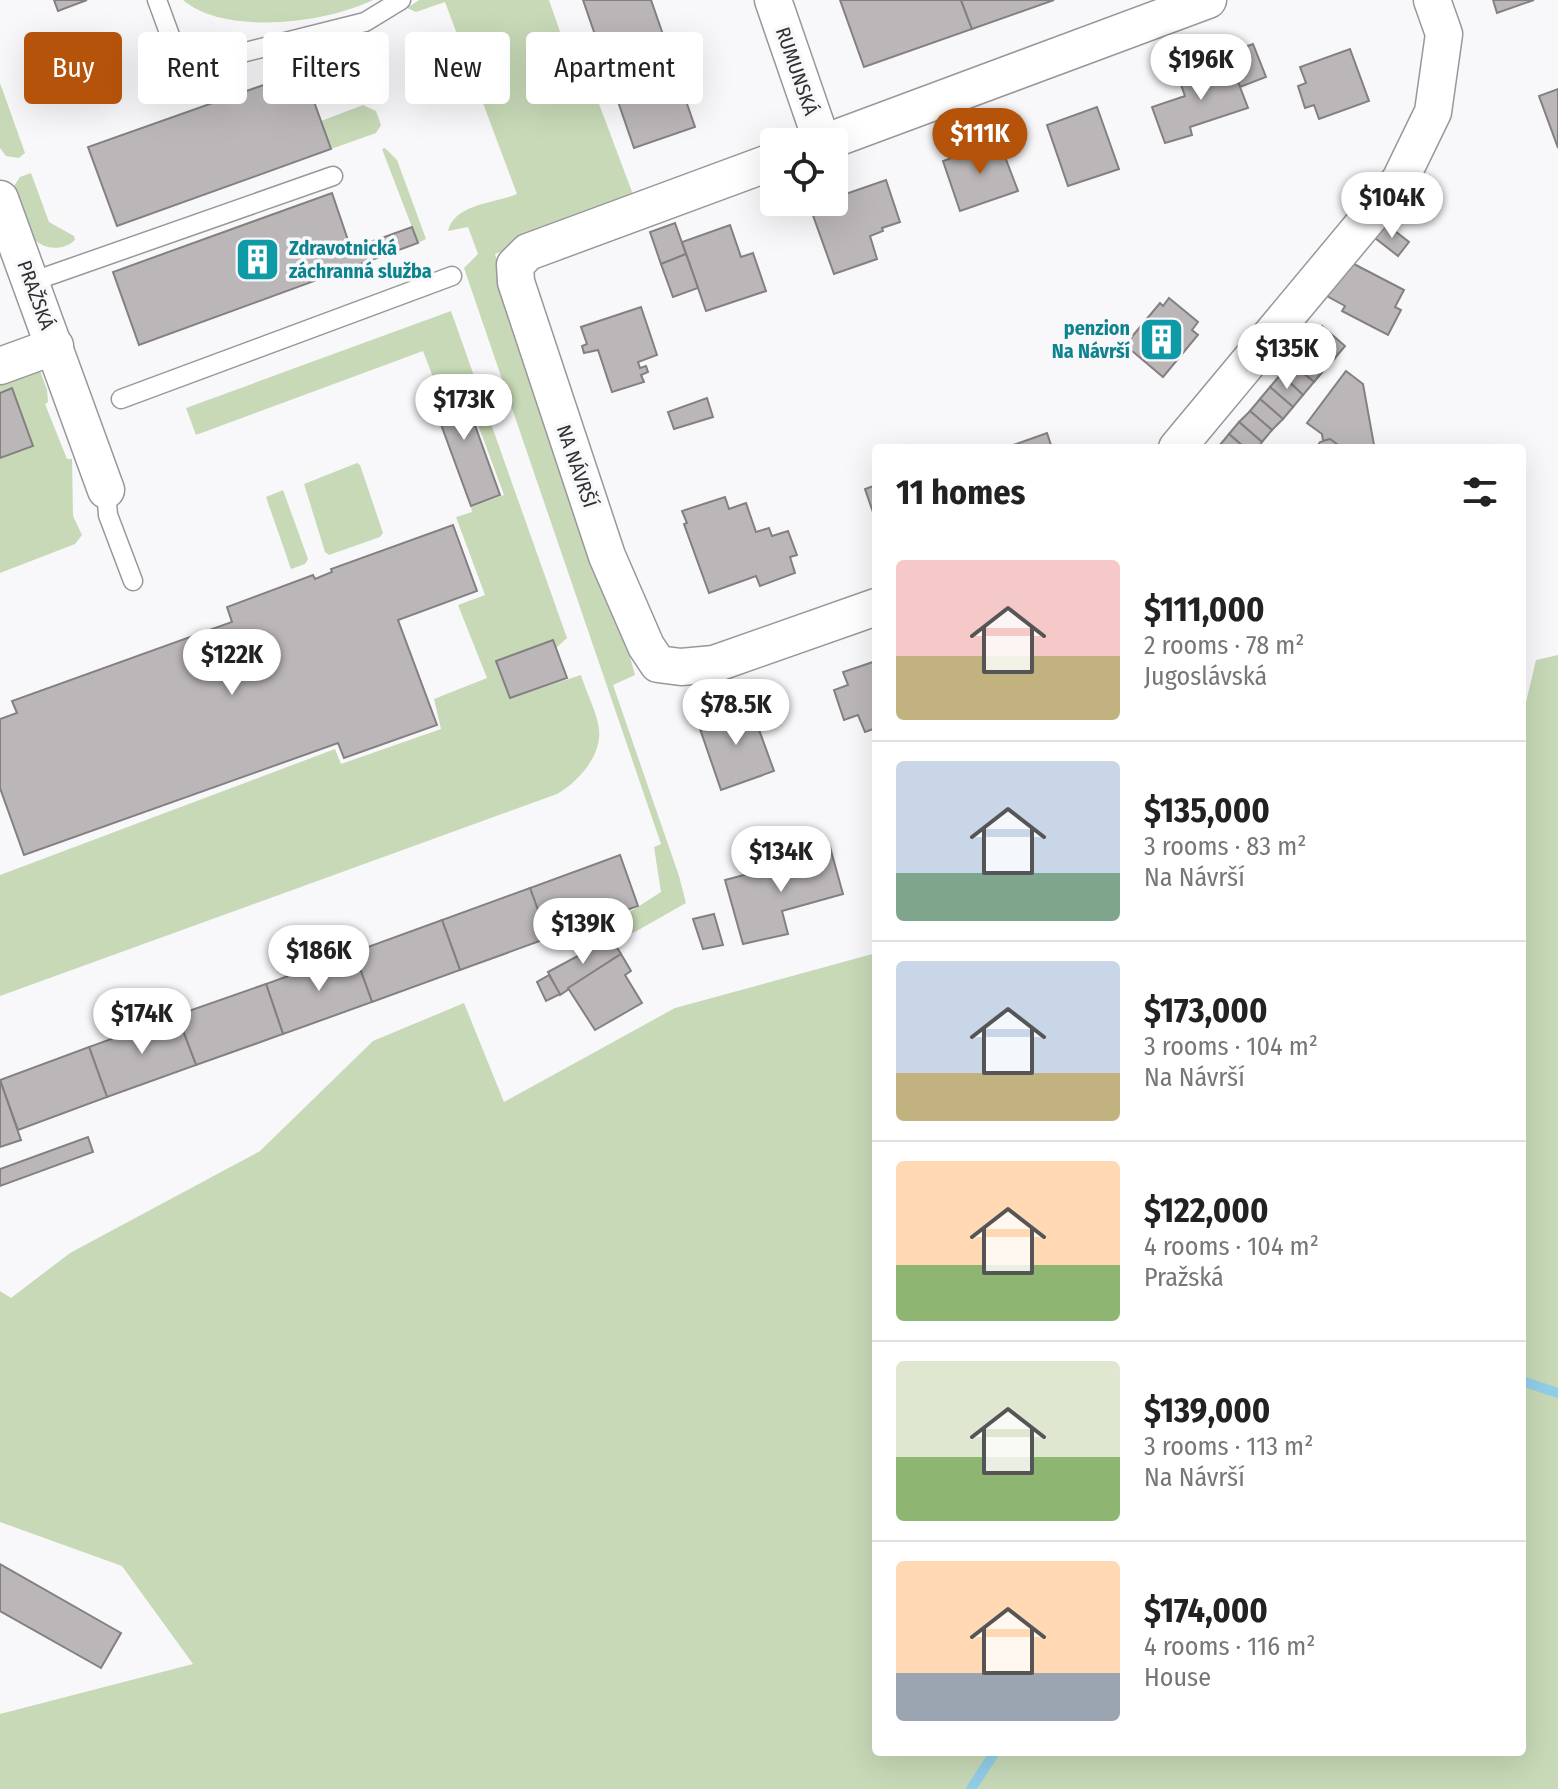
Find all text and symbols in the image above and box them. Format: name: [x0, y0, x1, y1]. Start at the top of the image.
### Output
street label: RUMUNSKÁ: [771, 24, 823, 119]
chip: Buy: [24, 32, 122, 104]
chip: Rent: [138, 32, 247, 104]
chip: Filters: [263, 32, 389, 104]
chip: New: [405, 32, 510, 104]
chip: Apartment: [526, 32, 703, 104]
pin: $196K: [1145, 34, 1257, 102]
text: $196K: [1168, 44, 1234, 75]
pin: $111K: [924, 108, 1036, 176]
text: $111K: [950, 118, 1010, 149]
map controls: [760, 128, 848, 216]
button: locate: [760, 128, 848, 216]
pin: $104K: [1336, 172, 1448, 240]
text: $104K: [1359, 182, 1425, 213]
building icon: Zdravotnická záchranná služba: [234, 236, 282, 284]
place label: Zdravotnická záchranná služba: [289, 236, 432, 283]
street label: PRAŽSKÁ: [12, 257, 60, 333]
place label: penzion Na Návrší: [1052, 316, 1131, 363]
building icon: penzion Na Návrší: [1137, 316, 1185, 364]
pin: $135K: [1231, 323, 1343, 391]
text: $135K: [1255, 333, 1319, 364]
pin: $173K: [408, 374, 520, 442]
text: $173K: [433, 384, 495, 415]
street label: NA NÁVRŠÍ: [552, 422, 602, 510]
icon: filters: [1458, 470, 1502, 514]
text: 11 homes: [896, 472, 1025, 513]
text: $111,000: [1144, 589, 1265, 630]
icon: home: [960, 592, 1056, 688]
pin: $122K: [176, 629, 288, 697]
text: 2 rooms · 78 m²: [1144, 630, 1305, 661]
text: $122K: [201, 639, 263, 670]
text: Jugoslávská: [1144, 661, 1267, 692]
pin: $78.5K: [671, 679, 801, 747]
text: $78.5K: [700, 689, 772, 720]
text: $135,000: [1144, 790, 1270, 831]
icon: home: [960, 793, 1056, 889]
pin: $134K: [725, 826, 837, 894]
text: 3 rooms · 83 m²: [1144, 831, 1306, 862]
text: $134K: [749, 836, 813, 867]
text: Na Návrší: [1144, 862, 1245, 893]
pin: $139K: [527, 898, 639, 966]
text: $139K: [551, 908, 615, 939]
pin: $186K: [263, 925, 375, 993]
text: $186K: [286, 935, 352, 966]
pin: $174K: [86, 988, 198, 1056]
text: $173,000: [1144, 990, 1268, 1031]
icon: home: [960, 993, 1056, 1089]
text: $174K: [111, 998, 173, 1029]
text: 3 rooms · 104 m²: [1144, 1031, 1318, 1062]
text: Na Návrší: [1144, 1062, 1245, 1093]
text: $122,000: [1144, 1190, 1268, 1231]
icon: home: [960, 1193, 1056, 1289]
text: 4 rooms · 104 m²: [1144, 1231, 1319, 1262]
text: Pražská: [1144, 1262, 1224, 1293]
text: $139,000: [1144, 1390, 1270, 1431]
icon: home: [960, 1393, 1056, 1489]
text: 3 rooms · 113 m²: [1144, 1431, 1313, 1462]
text: Na Návrší: [1144, 1462, 1245, 1493]
text: $174,000: [1144, 1590, 1268, 1631]
icon: home: [960, 1593, 1056, 1689]
text: 4 rooms · 116 m²: [1144, 1631, 1315, 1662]
text: House: [1144, 1662, 1211, 1693]

